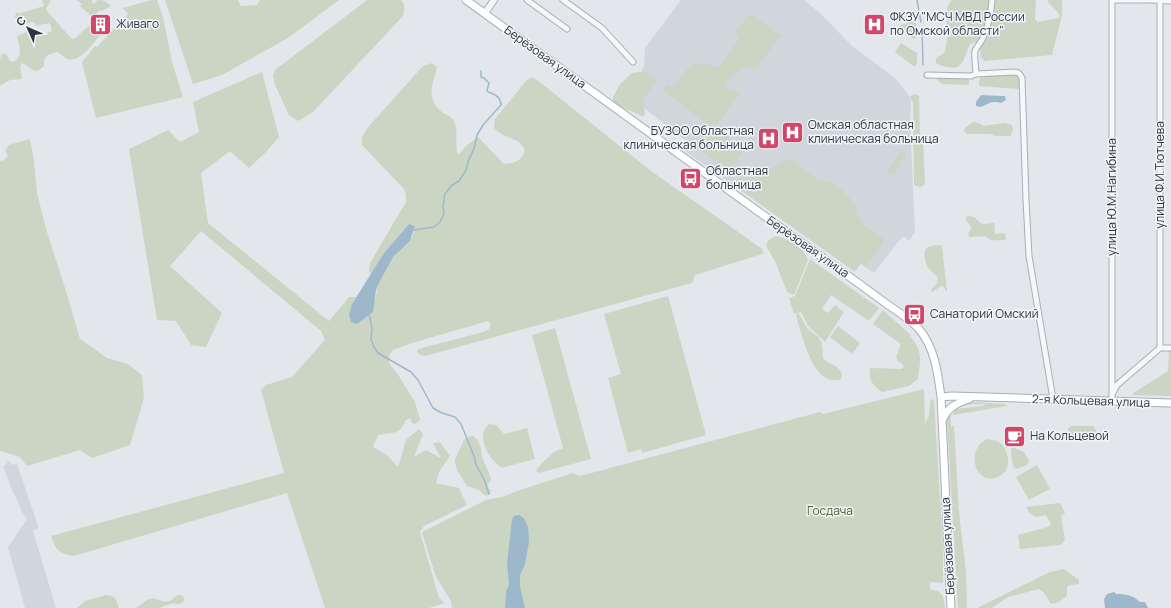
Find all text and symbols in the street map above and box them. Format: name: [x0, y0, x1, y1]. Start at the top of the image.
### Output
north arrow: [8, 8, 48, 48]
place label: ФКЗУ "МСЧ МВД России по Омской области": [890, 8, 1025, 39]
building icon: Живаго: [87, 11, 113, 37]
hospital icon: ФКЗУ "МСЧ МВД России по Омской области": [861, 11, 887, 37]
text: С: [12, 12, 29, 29]
place label: Живаго: [116, 15, 159, 32]
street label: Берёзовая улица: [501, 21, 590, 92]
place label: Омская областная клиническая больница: [808, 116, 939, 147]
hospital icon: Омская областная клиническая больница: [780, 119, 806, 145]
street label: улица Ф.И.Тютчева: [1151, 121, 1168, 229]
place label: БУЗОО Областная клиническая больница: [623, 122, 754, 153]
hospital icon: БУЗОО Областная клиническая больница: [756, 125, 782, 151]
street label: улица Ю.М.Нагибина: [1103, 138, 1120, 256]
place label: Областная больница: [706, 162, 768, 193]
bus stop icon: Областная больница: [678, 165, 704, 191]
street label: Берёзовая улица: [764, 212, 853, 281]
bus stop icon: Санаторий Омский: [901, 301, 927, 327]
place label: Санаторий Омский: [930, 305, 1038, 322]
street label: 2-я Кольцевая улица: [1032, 390, 1150, 411]
cafe icon: На Кольцевой: [1002, 423, 1028, 449]
place label: На Кольцевой: [1030, 427, 1109, 444]
street label: Берёзовая улица: [936, 497, 959, 595]
park label: Госдача: [807, 502, 853, 519]

